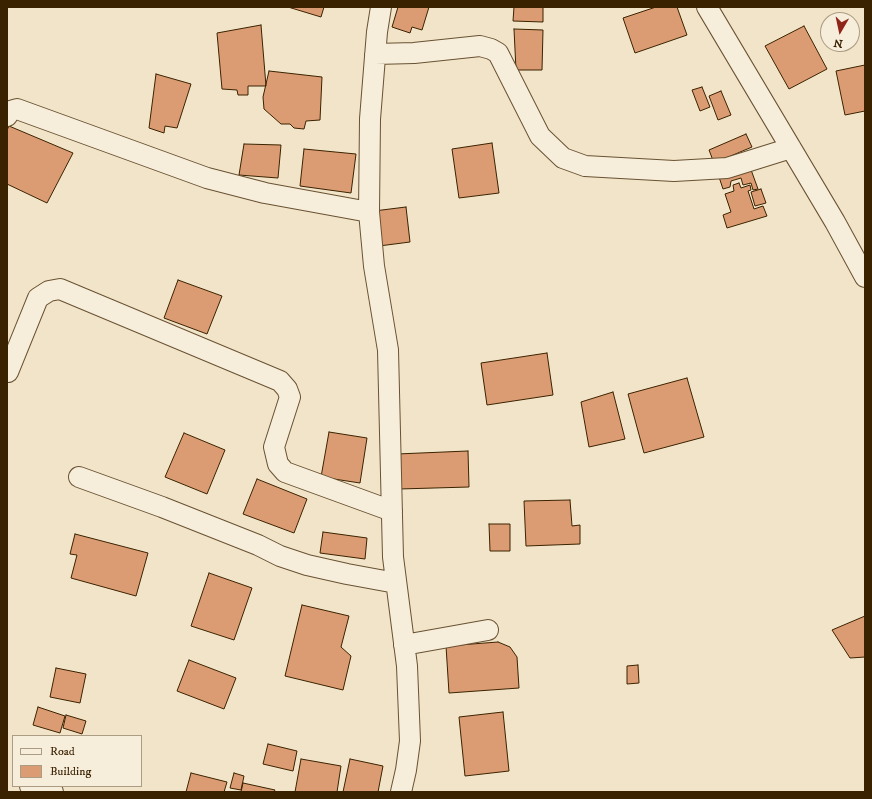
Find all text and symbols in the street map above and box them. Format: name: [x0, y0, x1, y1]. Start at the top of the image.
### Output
north arrow: [820, 12, 860, 52]
text: N: [833, 35, 844, 50]
legend: [12, 735, 142, 787]
text: Road: [50, 744, 75, 759]
text: Building: [50, 764, 91, 779]

